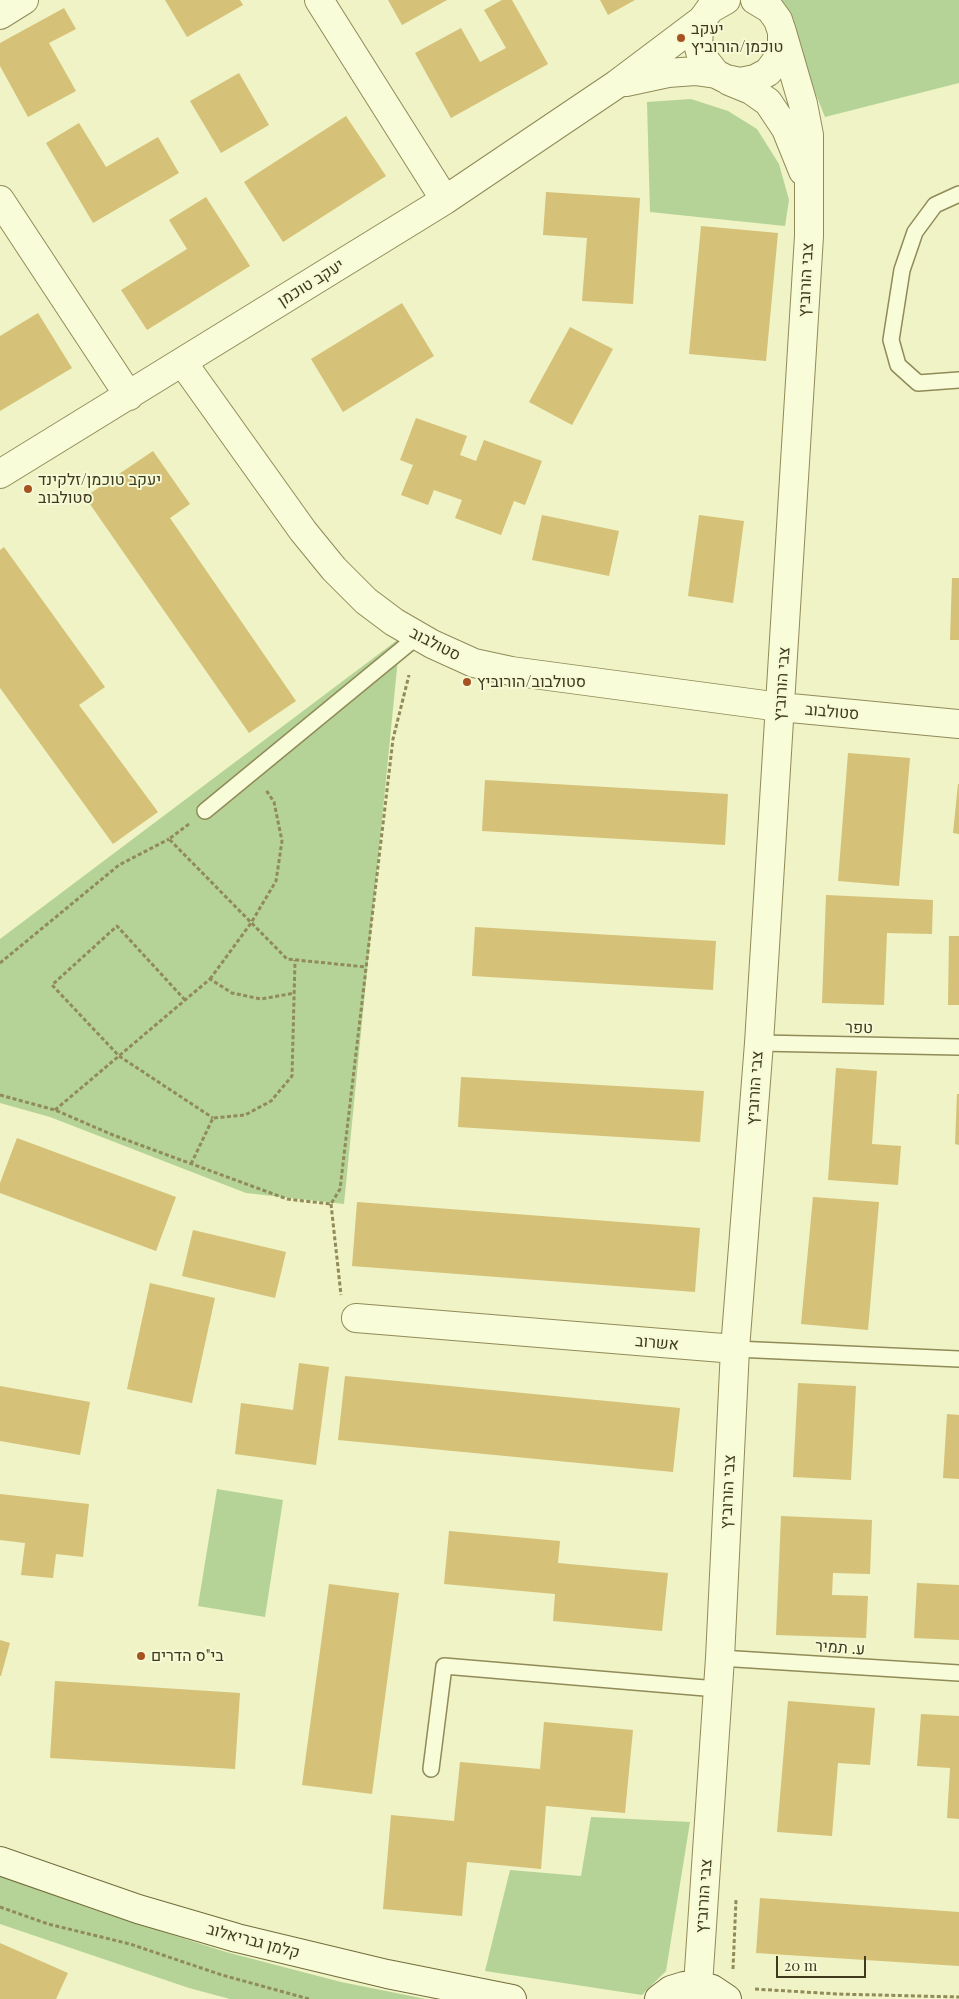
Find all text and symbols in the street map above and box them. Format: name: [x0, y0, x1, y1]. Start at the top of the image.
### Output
place label: יעקב טוכמן/הורוביץ: [691, 19, 783, 57]
marker: יעקב טוכמן/הורוביץ: [675, 32, 687, 44]
street label: צבי הורוביץ: [794, 242, 818, 318]
street label: יעקב טוכמן: [274, 255, 348, 311]
place label: יעקב טוכמן/זלקינד סטולבוב: [38, 470, 161, 508]
marker: יעקב טוכמן/זלקינד סטולבוב: [22, 483, 34, 495]
street label: סטולבוב: [406, 623, 464, 665]
street label: צבי הורוביץ: [770, 646, 794, 722]
place label: סטולבוב/הורוביץ: [477, 672, 586, 692]
marker: סטולבוב/הורוביץ: [461, 676, 473, 688]
street label: סטולבוב: [804, 700, 860, 724]
street label: טפר: [845, 1018, 873, 1038]
street label: צבי הורוביץ: [743, 1050, 767, 1126]
street label: אשרוב: [634, 1332, 680, 1354]
street label: צבי הורוביץ: [716, 1454, 740, 1530]
street label: ע. תמיר: [814, 1637, 866, 1659]
place label: בי"ס הדרים: [151, 1646, 224, 1666]
marker: בי"ס הדרים: [135, 1650, 147, 1662]
street label: צבי הורוביץ: [692, 1858, 716, 1934]
street label: קלמן גבריאלוב: [204, 1919, 302, 1963]
scale bar: [779, 1946, 869, 1978]
text: 20 m: [784, 1955, 817, 1975]

